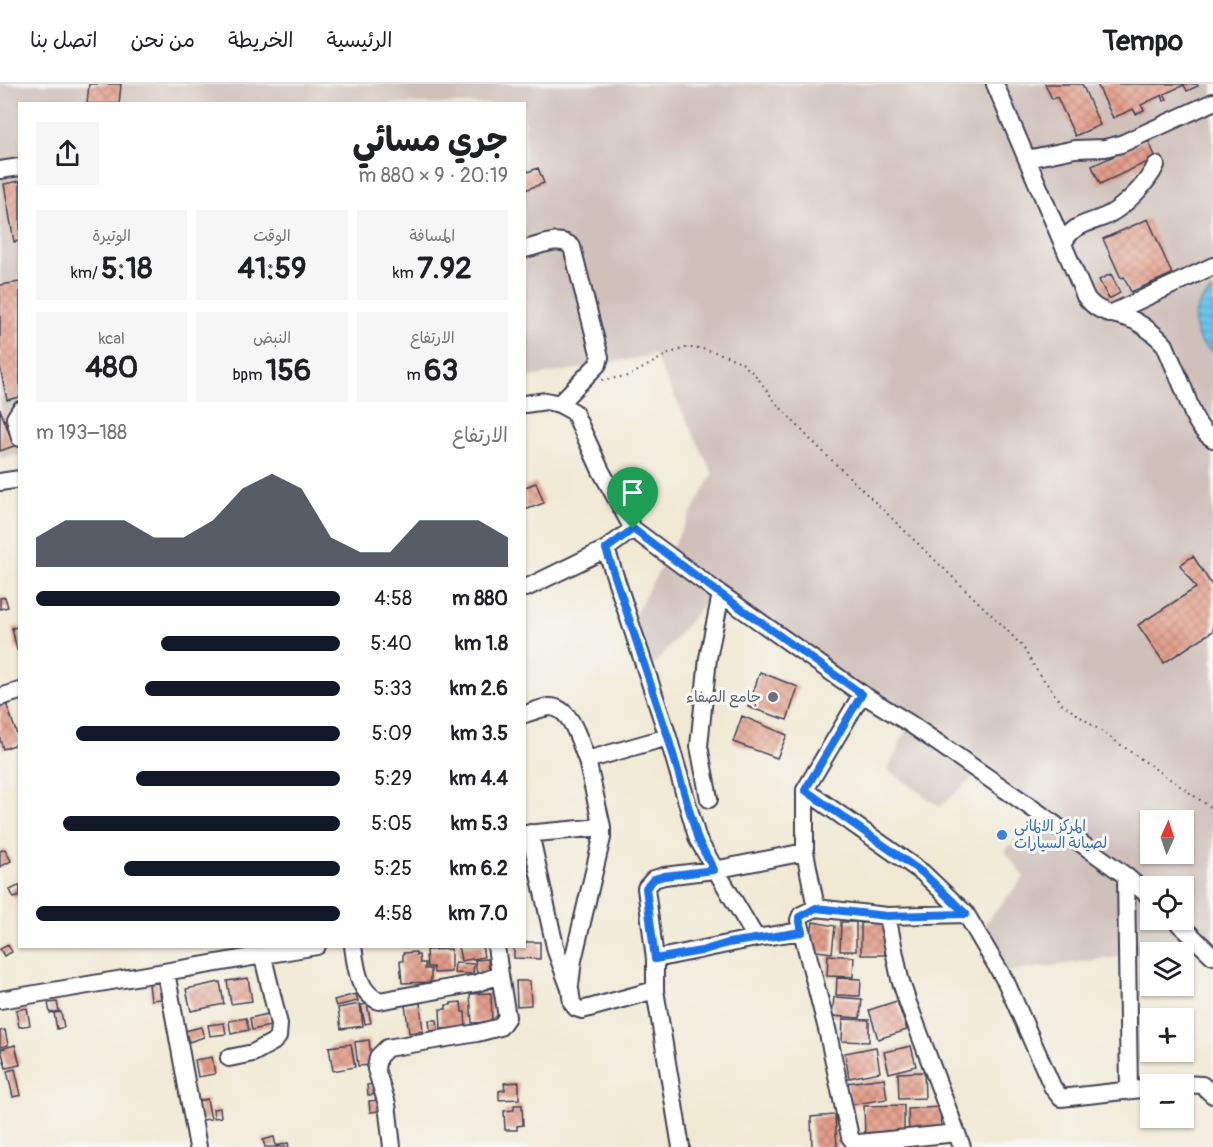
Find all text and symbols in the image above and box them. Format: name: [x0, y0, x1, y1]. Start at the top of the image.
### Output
text: Tempo: [1102, 24, 1183, 59]
text: اتصل بنا: [30, 27, 97, 54]
text: من نحن: [130, 27, 195, 54]
text: الخريطة: [228, 27, 293, 54]
text: الرئيسية: [326, 27, 392, 54]
text: جري مسائي: [353, 120, 508, 161]
button: share: [36, 122, 99, 185]
text: 20:19 · 9 × 880 m: [359, 163, 508, 188]
text: الوتيرة: [92, 226, 131, 246]
text: الوقت: [253, 226, 291, 246]
text: المسافة: [410, 226, 455, 246]
text: 5:18: [101, 250, 152, 287]
text: 41:59: [238, 250, 306, 287]
text: 7.92: [417, 250, 472, 287]
text: /km: [71, 263, 101, 283]
text: km: [393, 263, 417, 283]
text: النبض: [253, 328, 291, 348]
text: الارتفاع: [410, 328, 455, 348]
text: kcal: [99, 329, 125, 349]
text: 480: [85, 349, 138, 386]
text: 156: [266, 352, 311, 389]
text: 63: [424, 352, 458, 389]
text: bpm: [233, 365, 266, 385]
text: m: [406, 365, 424, 385]
text: 188–193 m: [36, 420, 127, 445]
text: الارتفاع: [452, 423, 508, 448]
pin: [607, 467, 658, 529]
icon: arrive: [616, 476, 649, 509]
text: 4:58: [374, 586, 412, 611]
text: 880 m: [452, 586, 508, 611]
text: 5:40: [371, 631, 412, 656]
text: 1.8 km: [455, 631, 508, 656]
text: 5:33: [374, 676, 412, 701]
text: 2.6 km: [450, 676, 508, 701]
place label: جامع الصفاء: [686, 688, 761, 708]
marker: جامع الصفاء: [766, 690, 780, 704]
text: 5:09: [372, 721, 412, 746]
text: 3.5 km: [451, 721, 508, 746]
text: 5:29: [374, 766, 412, 791]
text: 4.4 km: [450, 766, 508, 791]
north arrow: [1140, 810, 1194, 864]
map controls: [1140, 810, 1194, 1128]
text: 5:05: [371, 811, 412, 836]
text: 5.3 km: [451, 811, 508, 836]
place label: المركز الالماني لصيانة السيارات: [1014, 817, 1107, 853]
marker: المركز الالماني لصيانة السيارات: [995, 828, 1009, 842]
text: 5:25: [374, 856, 412, 881]
text: 6.2 km: [450, 856, 508, 881]
button: locate: [1140, 876, 1194, 930]
text: 4:58: [374, 901, 412, 926]
text: 7.0 km: [449, 901, 508, 926]
button: layers: [1140, 942, 1194, 996]
button: +: [1140, 1008, 1194, 1062]
button: −: [1140, 1074, 1194, 1128]

